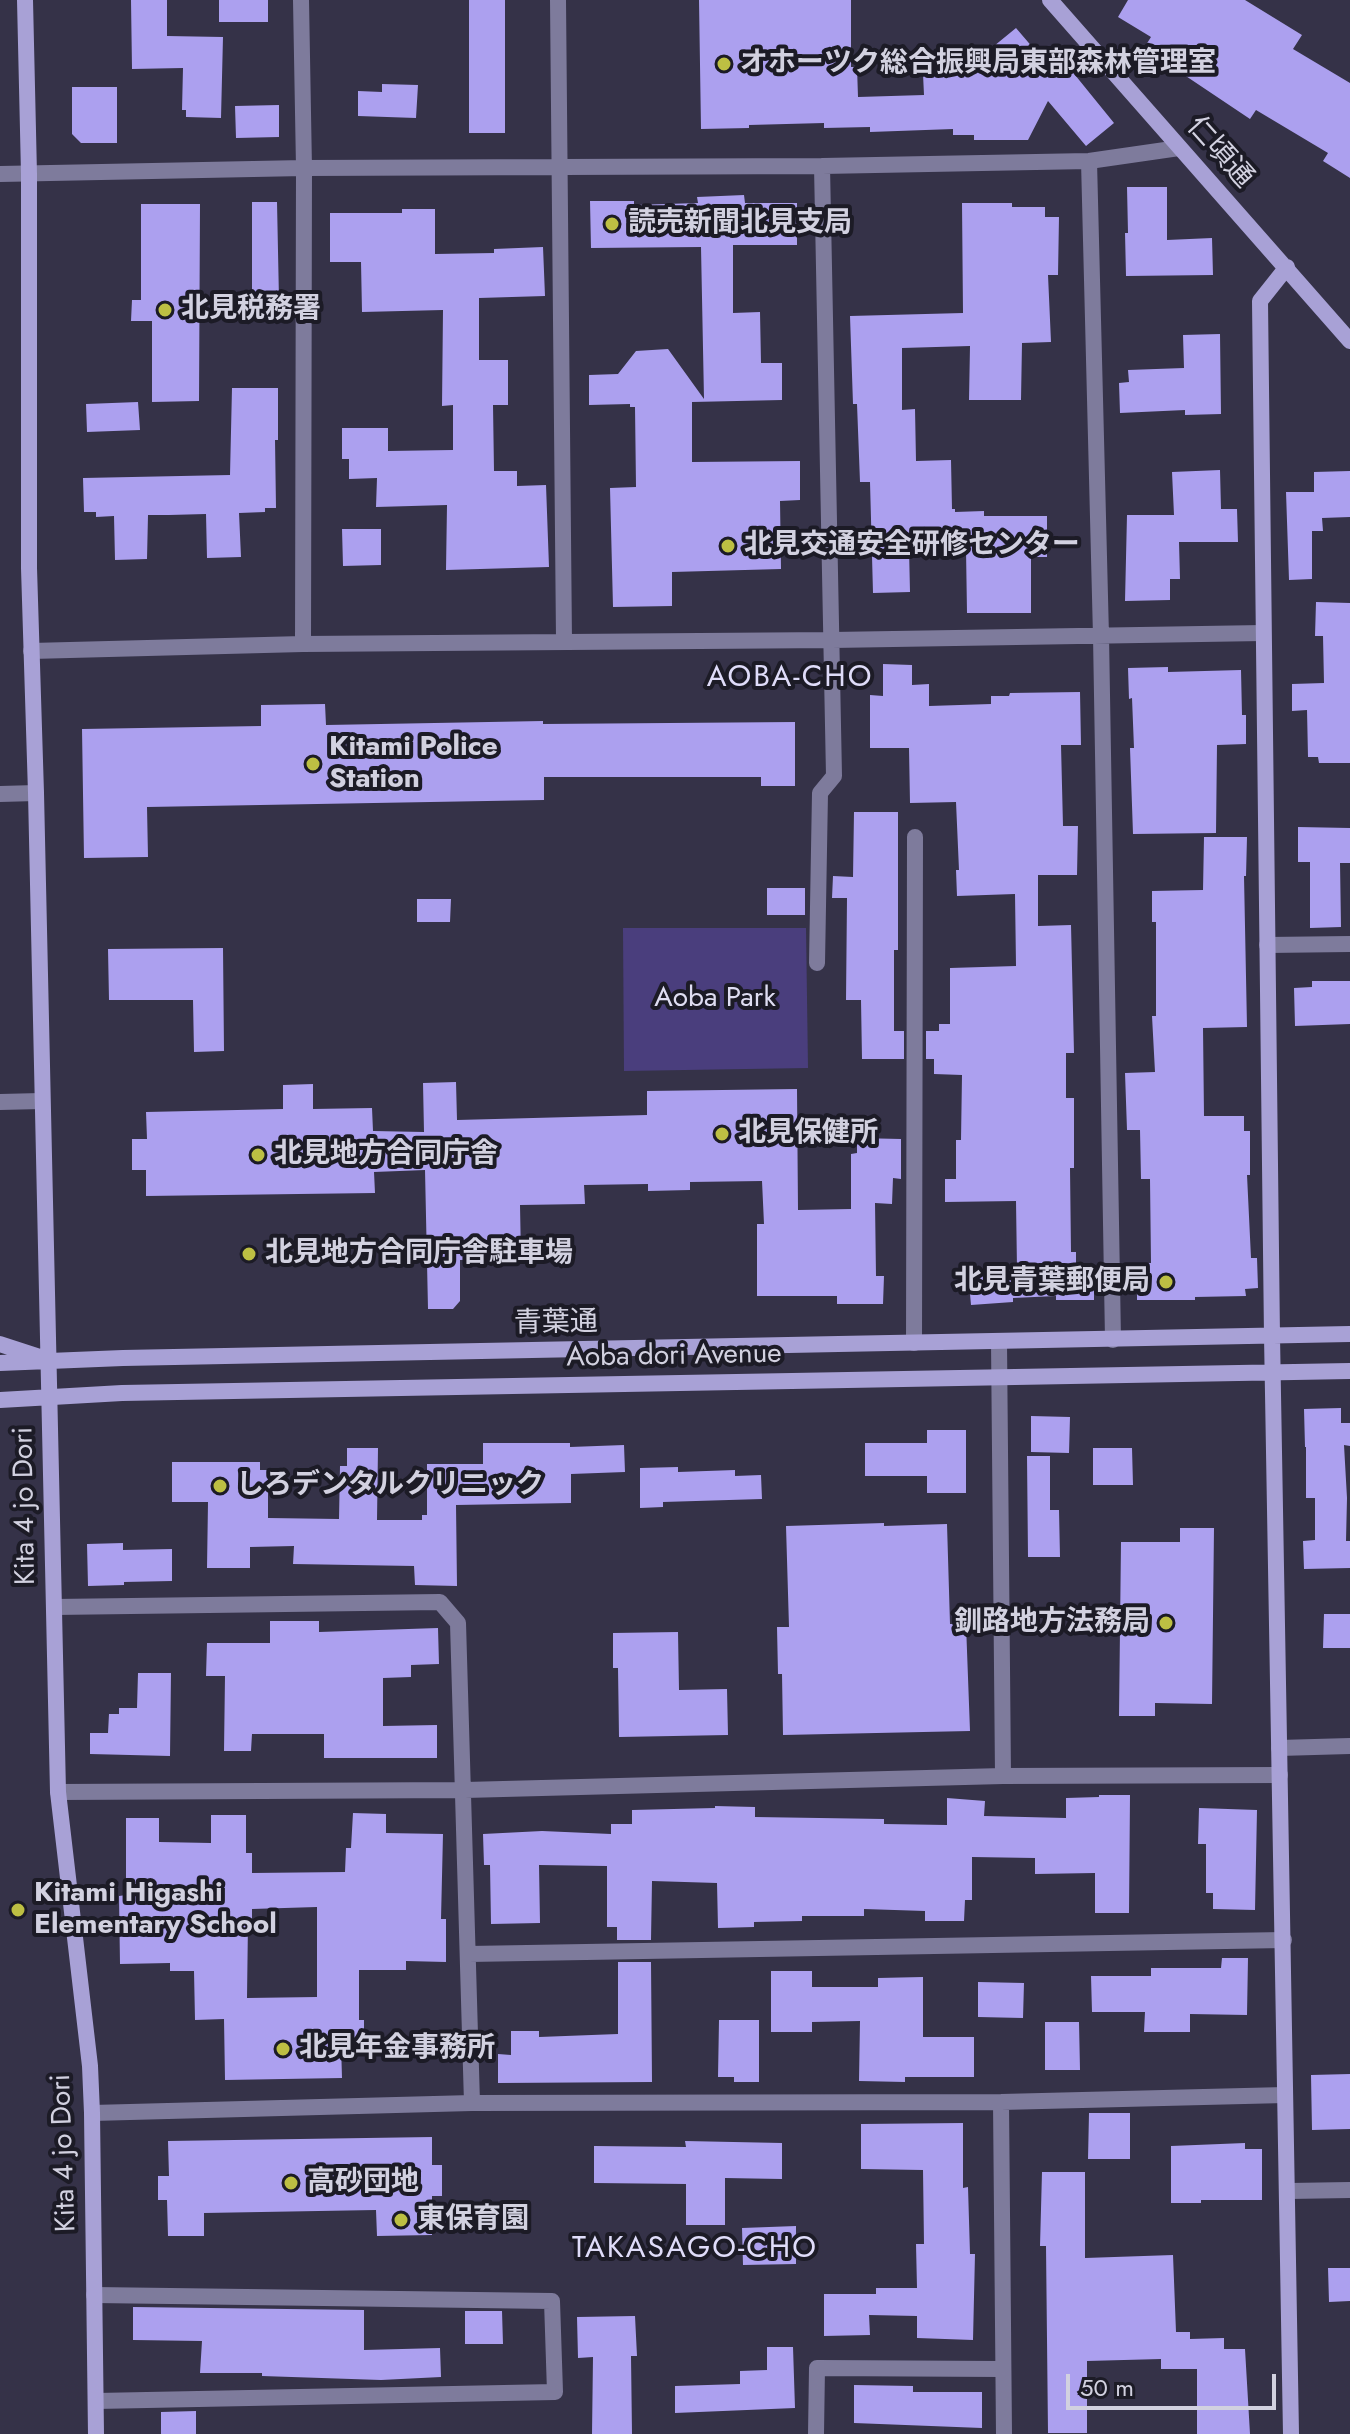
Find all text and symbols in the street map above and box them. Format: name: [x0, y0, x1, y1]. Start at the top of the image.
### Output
place label: オホーツク総合振興局東部森林管理室: [740, 47, 1216, 81]
marker: オホーツク総合振興局東部森林管理室: [715, 55, 733, 73]
street label: 仁頃通: [1178, 111, 1260, 195]
place label: 読売新聞北見支局: [628, 207, 852, 241]
marker: 読売新聞北見支局: [603, 215, 621, 233]
place label: 北見税務署: [181, 293, 321, 327]
marker: 北見税務署: [156, 301, 174, 319]
place label: 北見交通安全研修センター: [744, 529, 1080, 563]
marker: 北見交通安全研修センター: [719, 537, 737, 555]
district label: AOBA-CHO: [707, 661, 873, 697]
place label: Kitami Police Station: [329, 731, 498, 797]
marker: Kitami Police Station: [304, 755, 322, 773]
park label: Aoba Park: [654, 982, 776, 1016]
place label: 北見保健所: [738, 1117, 878, 1151]
marker: 北見保健所: [713, 1125, 731, 1143]
place label: 北見地方合同庁舎: [274, 1138, 498, 1172]
marker: 北見地方合同庁舎: [249, 1146, 267, 1164]
place label: 北見地方合同庁舎駐車場: [265, 1237, 573, 1271]
marker: 北見地方合同庁舎駐車場: [240, 1245, 258, 1263]
place label: 北見青葉郵便局: [954, 1265, 1150, 1299]
marker: 北見青葉郵便局: [1157, 1273, 1175, 1291]
street label: 青葉通: [514, 1306, 598, 1342]
street label: Aoba dori Avenue: [566, 1338, 782, 1376]
street label: Kita 4 jo Dori: [8, 1427, 44, 1585]
place label: しろデンタルクリニック: [236, 1469, 544, 1503]
marker: しろデンタルクリニック: [211, 1477, 229, 1495]
place label: 釧路地方法務局: [954, 1606, 1150, 1640]
marker: 釧路地方法務局: [1157, 1614, 1175, 1632]
place label: Kitami Higashi Elementary School: [34, 1877, 277, 1943]
marker: Kitami Higashi Elementary School: [9, 1901, 27, 1919]
place label: 北見年金事務所: [299, 2032, 495, 2066]
marker: 北見年金事務所: [274, 2040, 292, 2058]
street label: Kita 4 jo Dori: [45, 2073, 85, 2233]
place label: 高砂団地: [307, 2166, 419, 2200]
marker: 高砂団地: [282, 2174, 300, 2192]
place label: 東保育園: [417, 2203, 529, 2237]
marker: 東保育園: [392, 2211, 410, 2229]
district label: TAKASAGO-CHO: [572, 2232, 818, 2268]
scale bar: [1070, 2358, 1280, 2408]
text: 50 m: [1080, 2370, 1134, 2405]

